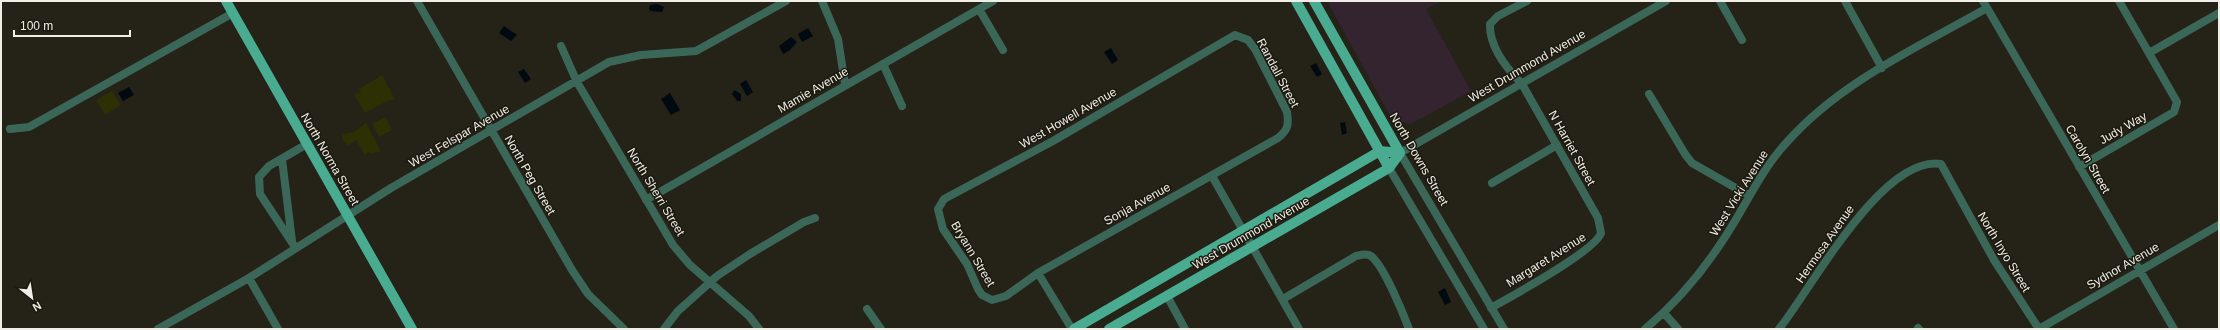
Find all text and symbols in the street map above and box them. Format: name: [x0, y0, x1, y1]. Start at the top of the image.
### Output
scale bar: [14, 12, 130, 38]
text: 100 m: [20, 19, 53, 33]
street label: West Drummond Avenue: [1466, 27, 1588, 105]
street label: Randall Street: [1254, 36, 1302, 110]
street label: Mamie Avenue: [775, 64, 851, 116]
street label: West Howell Avenue: [1017, 84, 1119, 151]
street label: West Felspar Avenue: [406, 101, 512, 170]
street label: N Harriet Street: [1546, 108, 1599, 188]
street label: Judy Way: [2097, 109, 2149, 147]
street label: North Norma Street: [298, 110, 362, 208]
street label: North Downs Street: [1387, 110, 1452, 208]
street label: Carolyn Street: [2063, 122, 2114, 196]
street label: North Peg Street: [502, 133, 559, 218]
street label: North Sherri Street: [624, 146, 688, 239]
street label: West Vicki Avenue: [1707, 147, 1771, 239]
street label: Sonja Avenue: [1101, 180, 1173, 228]
street label: West Drummond Avenue: [1190, 194, 1312, 272]
street label: Hermosa Avenue: [1793, 202, 1857, 286]
street label: North Inyo Street: [1975, 210, 2034, 295]
street label: Bryann Street: [948, 219, 998, 290]
street label: Margaret Avenue: [1504, 230, 1589, 290]
street label: Sydnor Avenue: [2084, 239, 2162, 292]
north arrow: [12, 278, 52, 318]
text: N: [31, 299, 43, 314]

